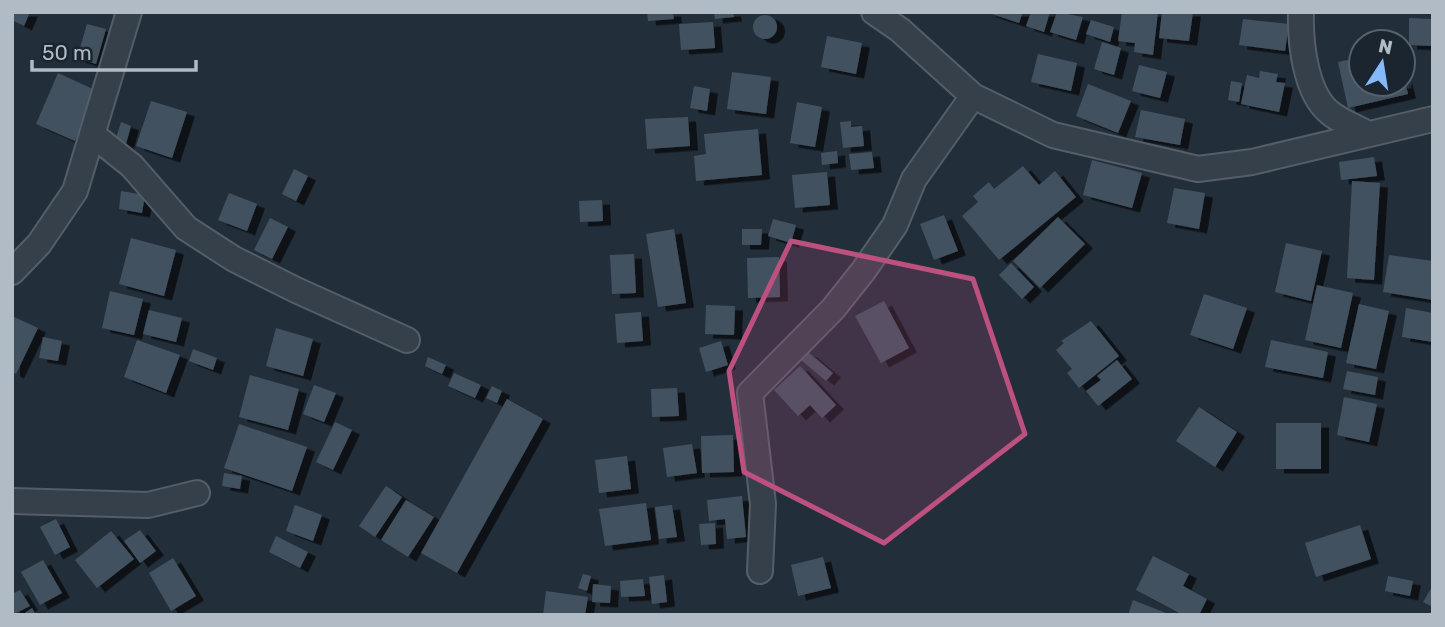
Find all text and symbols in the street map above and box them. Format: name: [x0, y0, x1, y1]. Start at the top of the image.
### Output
scale bar: [32, 28, 196, 72]
north arrow: [1347, 28, 1417, 98]
text: N: [1376, 34, 1395, 60]
text: 50 m: [42, 40, 92, 65]

